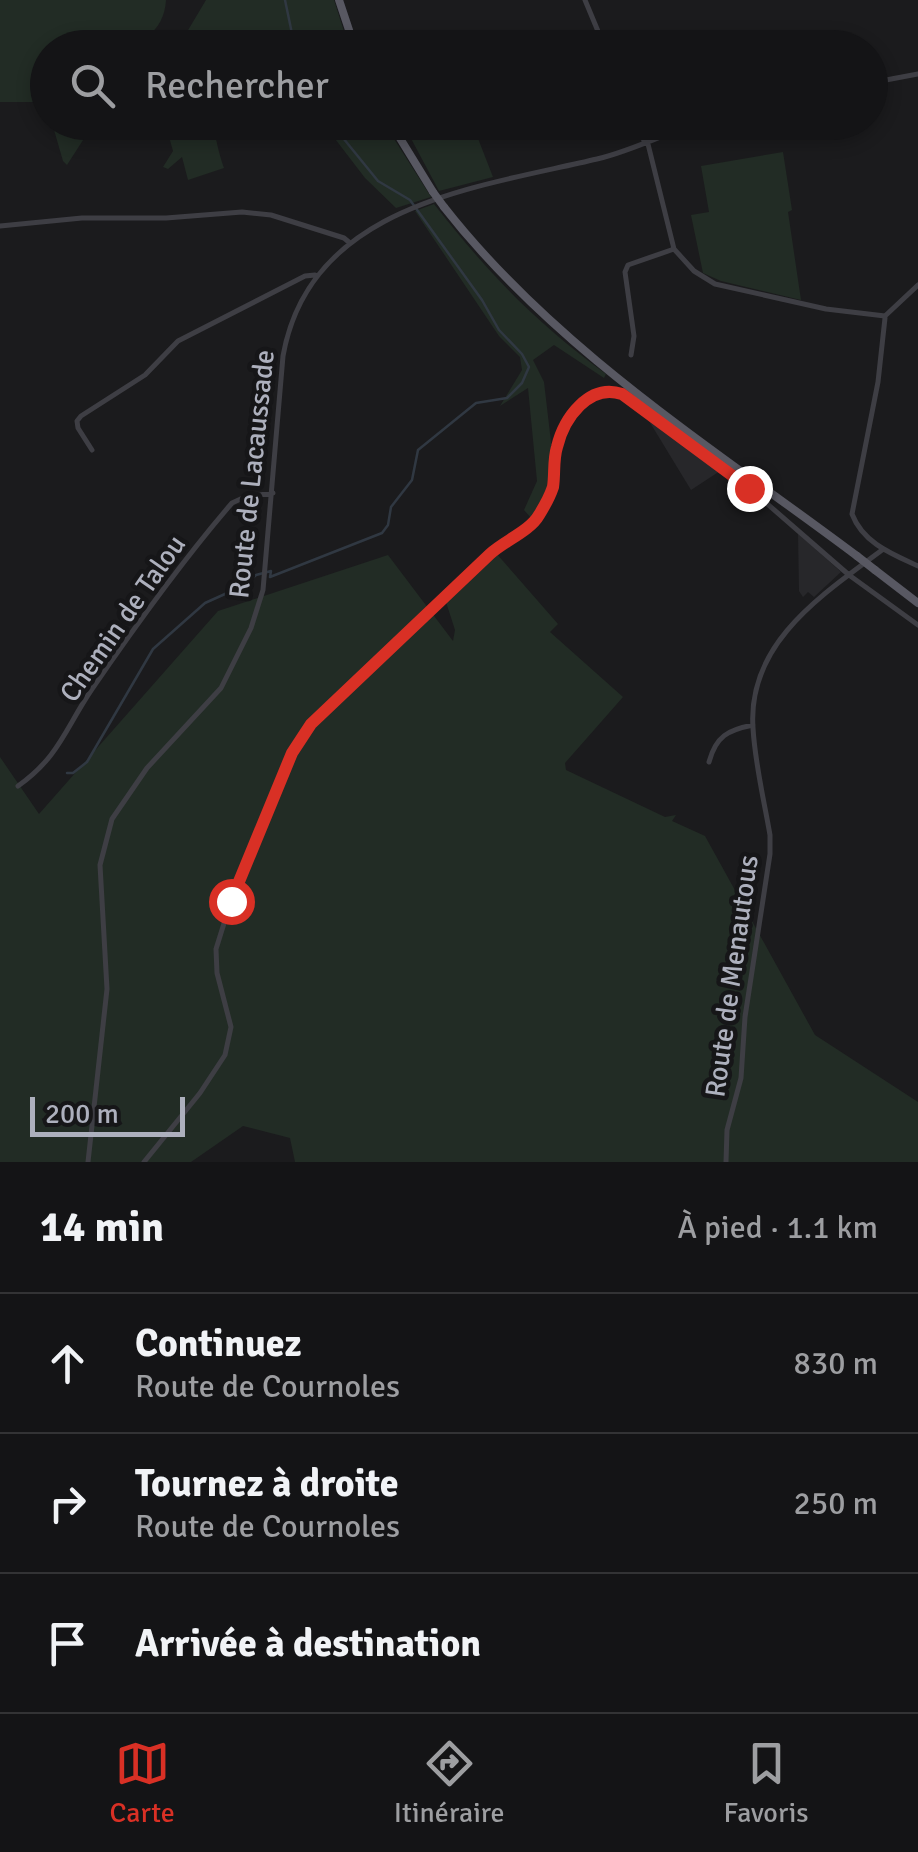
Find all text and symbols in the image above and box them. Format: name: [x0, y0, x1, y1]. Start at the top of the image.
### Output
search box: [30, 30, 888, 140]
icon: search: [65, 58, 120, 113]
text: Rechercher: [145, 62, 329, 109]
street label: Route de Lacaussade: [222, 348, 282, 600]
route end: [727, 466, 773, 512]
street label: Chemin de Talou: [53, 528, 193, 709]
street label: Route de Menautous: [698, 853, 766, 1099]
route start: [209, 879, 255, 925]
scale bar: [30, 1092, 185, 1136]
text: 200 m: [45, 1097, 119, 1131]
text: 14 min: [40, 1202, 164, 1253]
text: À pied · 1.1 km: [677, 1208, 878, 1247]
text: Continuez: [135, 1320, 302, 1367]
icon: ahead: [40, 1336, 95, 1391]
text: 830 m: [794, 1344, 878, 1383]
text: Route de Cournoles: [135, 1367, 400, 1406]
text: Tournez à droite: [135, 1460, 399, 1507]
icon: right: [40, 1476, 95, 1531]
text: 250 m: [794, 1484, 878, 1523]
text: Route de Cournoles: [135, 1507, 400, 1546]
icon: arrive: [40, 1616, 95, 1671]
text: Arrivée à destination: [135, 1620, 481, 1667]
tab: Carte: [109, 1736, 175, 1830]
tab: Itinéraire: [394, 1736, 505, 1830]
tab: Favoris: [724, 1736, 809, 1830]

